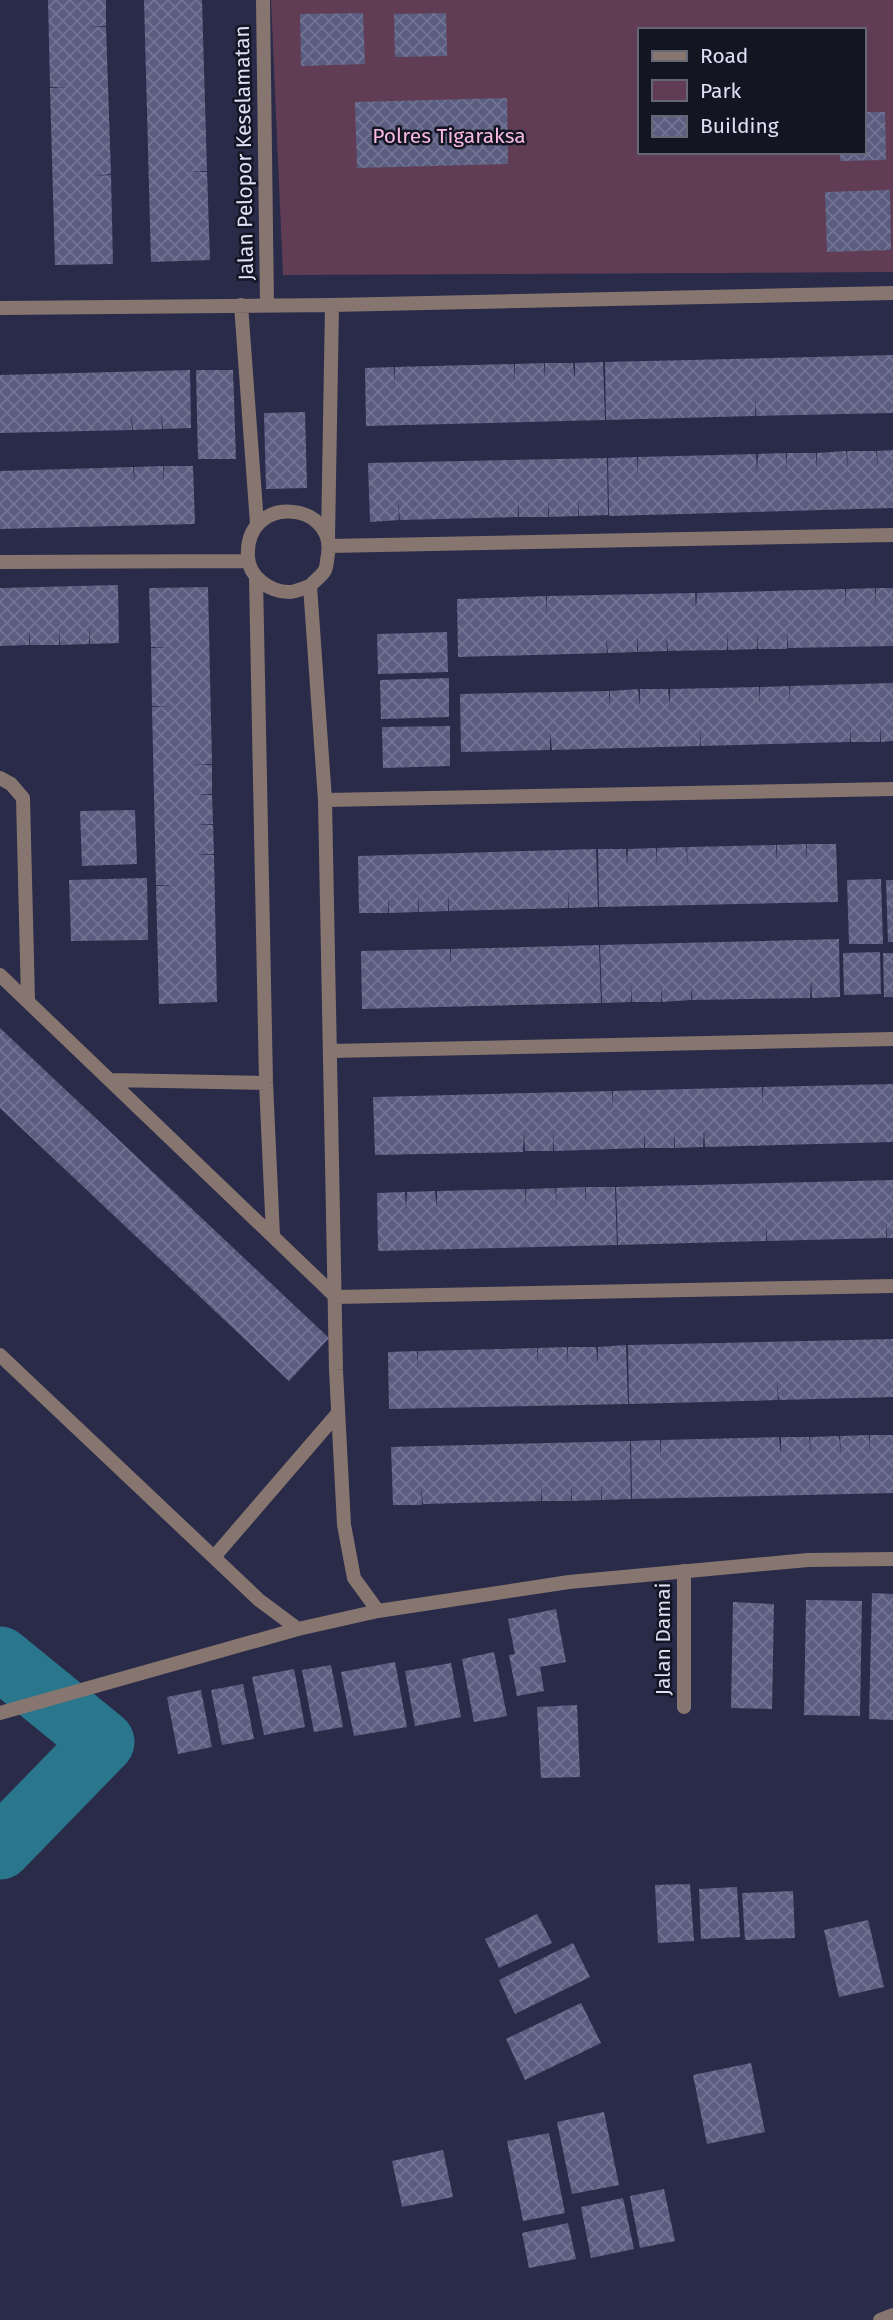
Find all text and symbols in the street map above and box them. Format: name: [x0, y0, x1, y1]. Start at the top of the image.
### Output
street label: Jalan Pelopor Keselamatan: [229, 25, 259, 281]
legend: [638, 28, 865, 154]
text: Road: [700, 43, 748, 69]
text: Park: [700, 78, 742, 104]
text: Building: [700, 113, 779, 139]
park label: Polres Tigaraksa: [372, 123, 526, 149]
street label: Jalan Damai: [650, 1582, 676, 1696]

